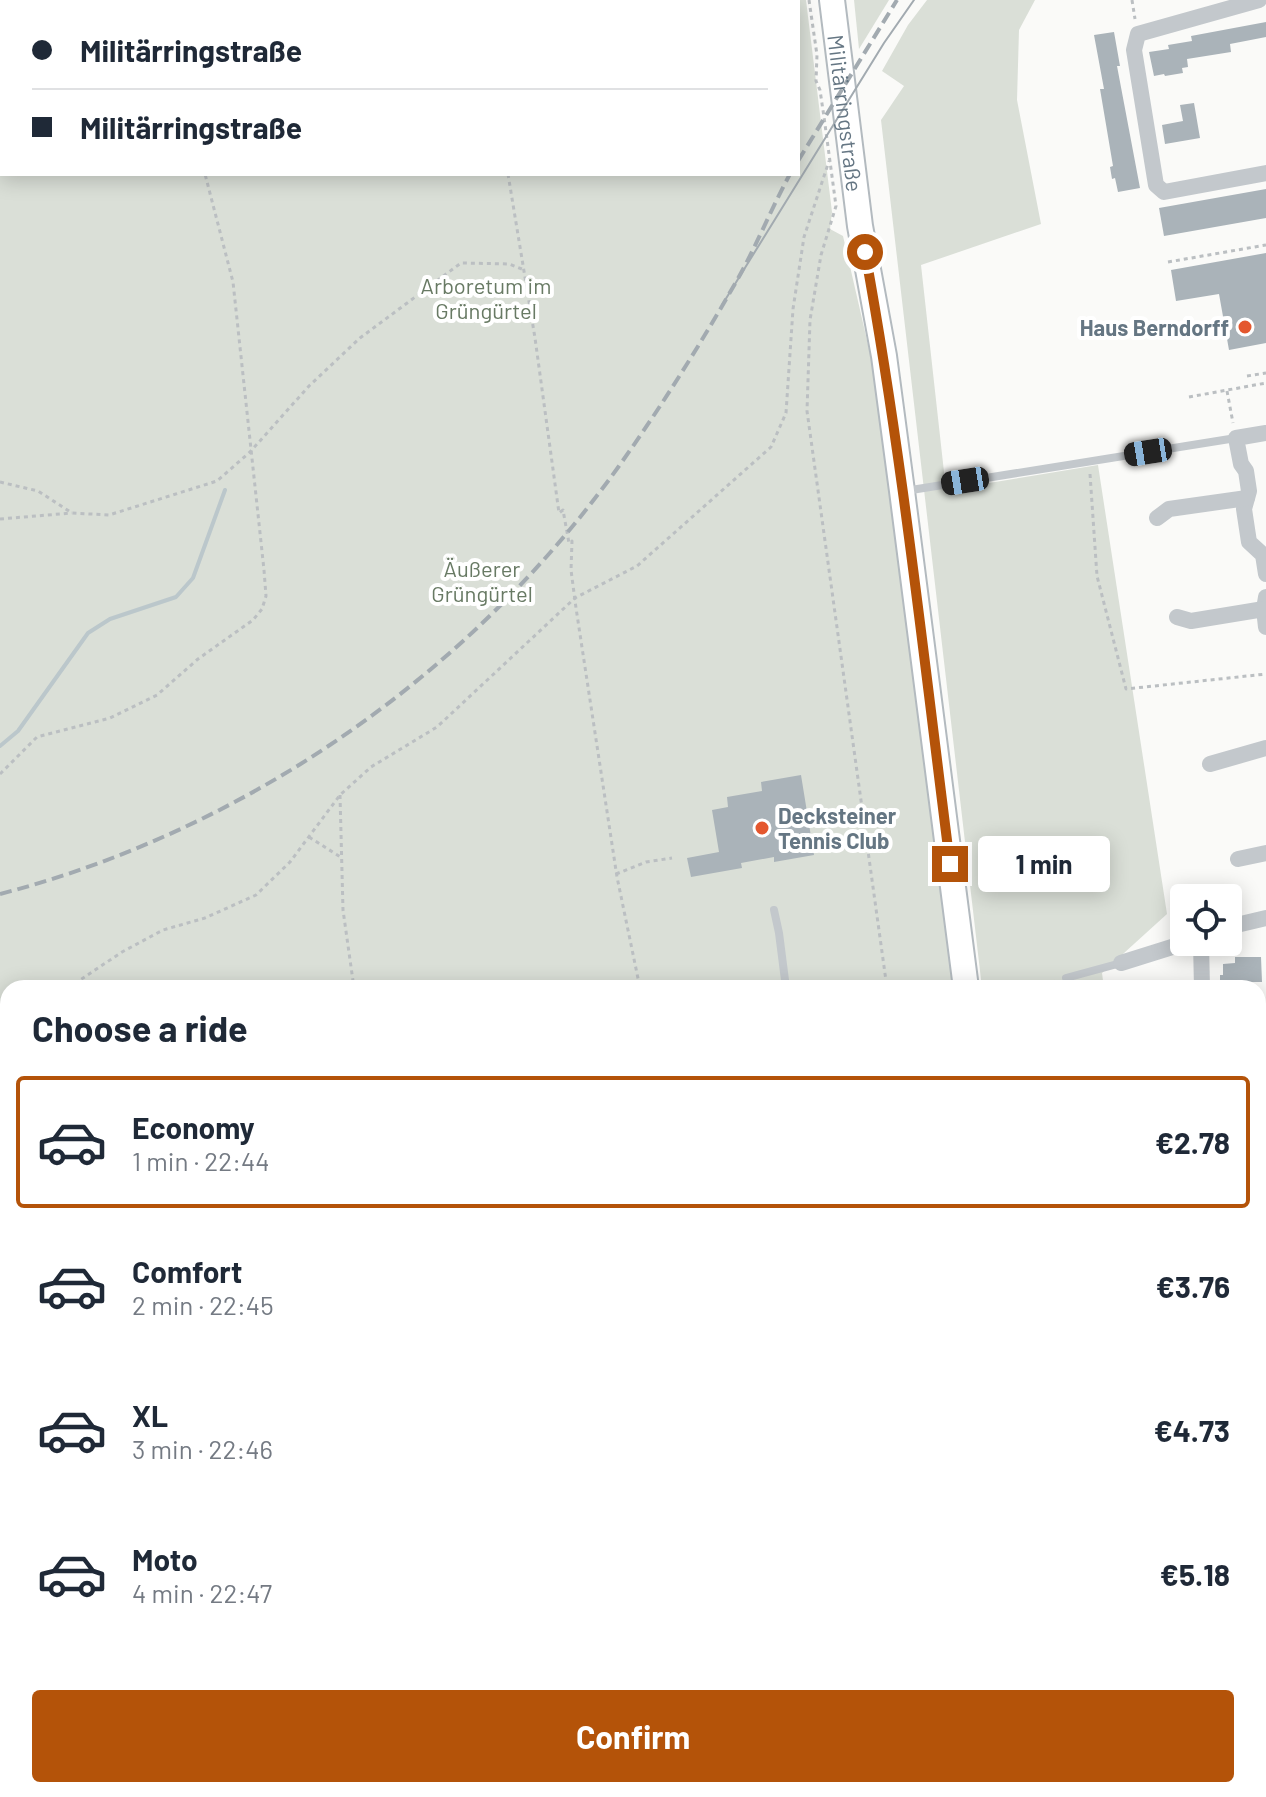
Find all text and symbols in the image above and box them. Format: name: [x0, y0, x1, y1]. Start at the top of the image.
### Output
text: Militärringstraße: [80, 32, 302, 68]
street label: Militärringstraße: [823, 33, 869, 193]
text: Militärringstraße: [80, 109, 302, 145]
route start: [847, 234, 883, 270]
park label: Arboretum im Grüngürtel: [421, 272, 551, 323]
place label: Haus Berndorff: [1080, 314, 1229, 340]
marker: Haus Berndorff: [1236, 318, 1254, 336]
car: [1122, 436, 1174, 468]
car: [939, 465, 991, 497]
park label: Äußerer Grüngürtel: [431, 555, 533, 606]
place label: Decksteiner Tennis Club: [778, 802, 897, 853]
marker: Decksteiner Tennis Club: [753, 819, 771, 837]
callout: 1 min: [978, 836, 1110, 892]
route end: [932, 846, 968, 882]
text: 1 min: [1016, 848, 1072, 879]
map controls: [1170, 884, 1242, 956]
button: locate: [1170, 884, 1242, 956]
text: Choose a ride: [32, 1006, 248, 1049]
icon: car: [36, 1106, 108, 1178]
text: Economy: [132, 1109, 255, 1145]
text: €2.78: [1155, 1124, 1230, 1160]
text: 1 min · 22:44: [132, 1145, 270, 1176]
icon: car: [36, 1250, 108, 1322]
text: Comfort: [132, 1253, 242, 1289]
text: €3.76: [1156, 1268, 1230, 1304]
text: 2 min · 22:45: [132, 1289, 274, 1320]
icon: car: [36, 1394, 108, 1466]
text: XL: [132, 1397, 168, 1433]
text: €4.73: [1154, 1412, 1230, 1448]
text: 3 min · 22:46: [132, 1433, 273, 1464]
icon: car: [36, 1538, 108, 1610]
text: Moto: [132, 1541, 198, 1577]
text: €5.18: [1160, 1556, 1230, 1592]
text: 4 min · 22:47: [132, 1577, 272, 1608]
button: Confirm: [32, 1690, 1234, 1782]

